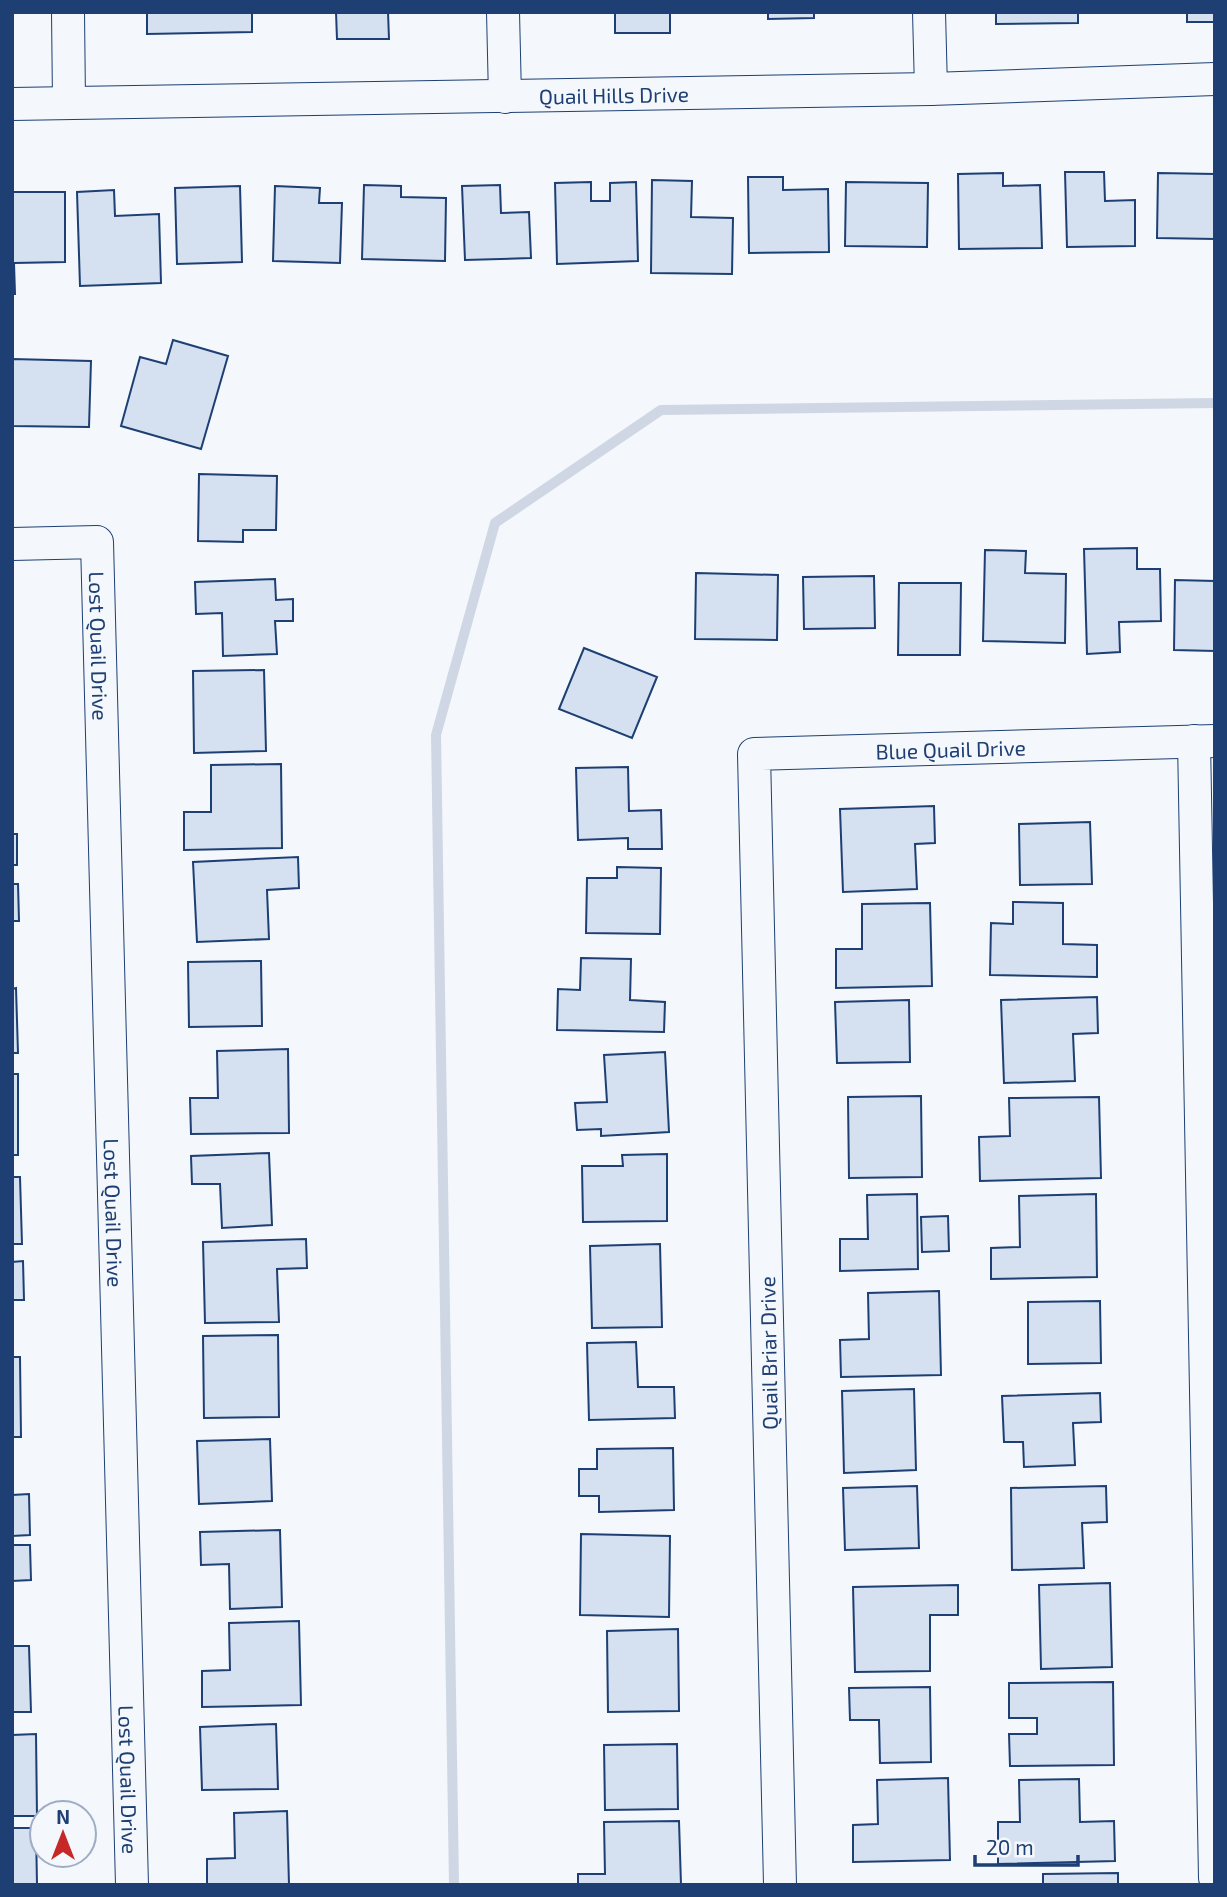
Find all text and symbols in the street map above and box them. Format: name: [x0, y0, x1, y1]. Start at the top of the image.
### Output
street label: Quail Hills Drive: [539, 80, 689, 109]
street label: Lost Quail Drive: [85, 571, 114, 721]
street label: Blue Quail Drive: [875, 734, 1026, 763]
street label: Lost Quail Drive: [100, 1138, 129, 1288]
street label: Quail Briar Drive: [754, 1276, 783, 1430]
street label: Lost Quail Drive: [115, 1705, 144, 1854]
north arrow: [28, 1799, 98, 1869]
text: N: [56, 1805, 70, 1828]
scale bar: [975, 1824, 1078, 1868]
text: 20 m: [986, 1834, 1034, 1859]

